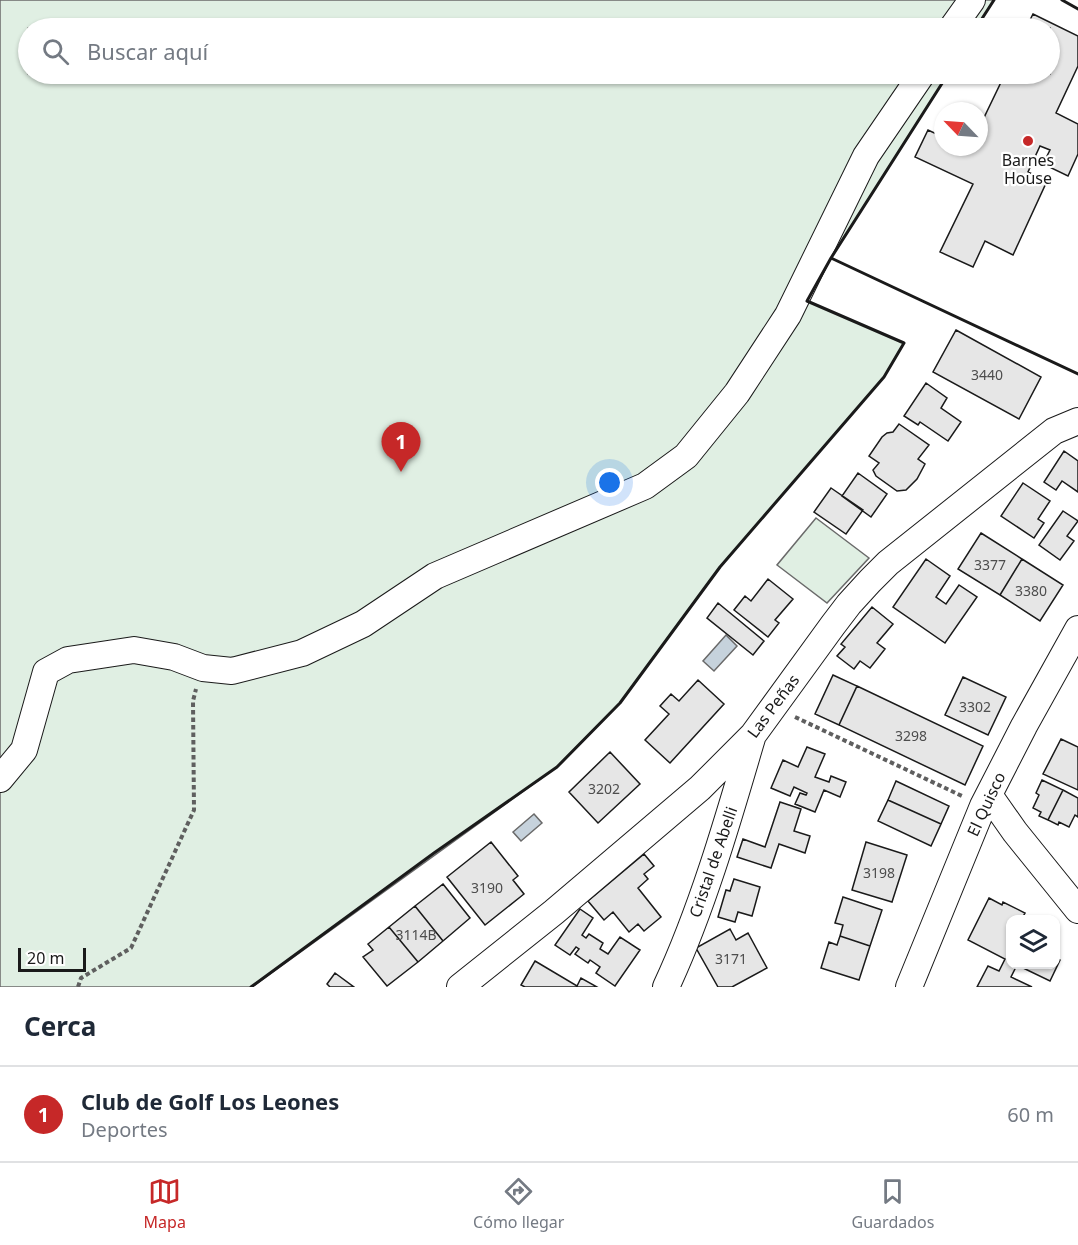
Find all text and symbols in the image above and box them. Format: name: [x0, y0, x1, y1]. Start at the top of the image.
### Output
search box: [18, 18, 1060, 84]
icon: search: [39, 35, 72, 68]
text: Buscar aquí: [87, 36, 208, 66]
north arrow: [934, 102, 988, 156]
marker: Barnes House: [1021, 134, 1035, 148]
place label: Barnes House: [1002, 149, 1054, 189]
house number: 3440: [971, 365, 1003, 384]
pin: 1: [382, 422, 420, 472]
your location: [595, 468, 624, 497]
house number: 3377: [974, 555, 1006, 574]
house number: 3380: [1015, 581, 1047, 600]
street label: Las Peñas: [742, 670, 804, 742]
house number: 3302: [959, 697, 991, 716]
house number: 3298: [895, 726, 927, 745]
street label: El Quisco: [962, 768, 1010, 840]
house number: 3202: [588, 779, 620, 798]
street label: Cristal de Abelli: [684, 804, 742, 920]
house number: 3198: [863, 863, 895, 882]
house number: 3190: [471, 878, 503, 897]
map controls: [1006, 915, 1060, 969]
button: layers: [1006, 915, 1060, 969]
house number: 3114B: [395, 925, 437, 944]
scale bar: [18, 945, 86, 972]
text: 20 m: [27, 947, 64, 969]
house number: 3171: [715, 949, 747, 968]
text: Cerca: [24, 1008, 96, 1044]
text: Club de Golf Los Leones: [81, 1086, 339, 1116]
text: 1: [38, 1101, 49, 1128]
text: 60 m: [1007, 1101, 1054, 1128]
text: Deportes: [81, 1116, 168, 1143]
tab: Mapa: [144, 1175, 186, 1233]
tab: Cómo llegar: [473, 1175, 564, 1233]
tab: Guardados: [852, 1175, 934, 1233]

